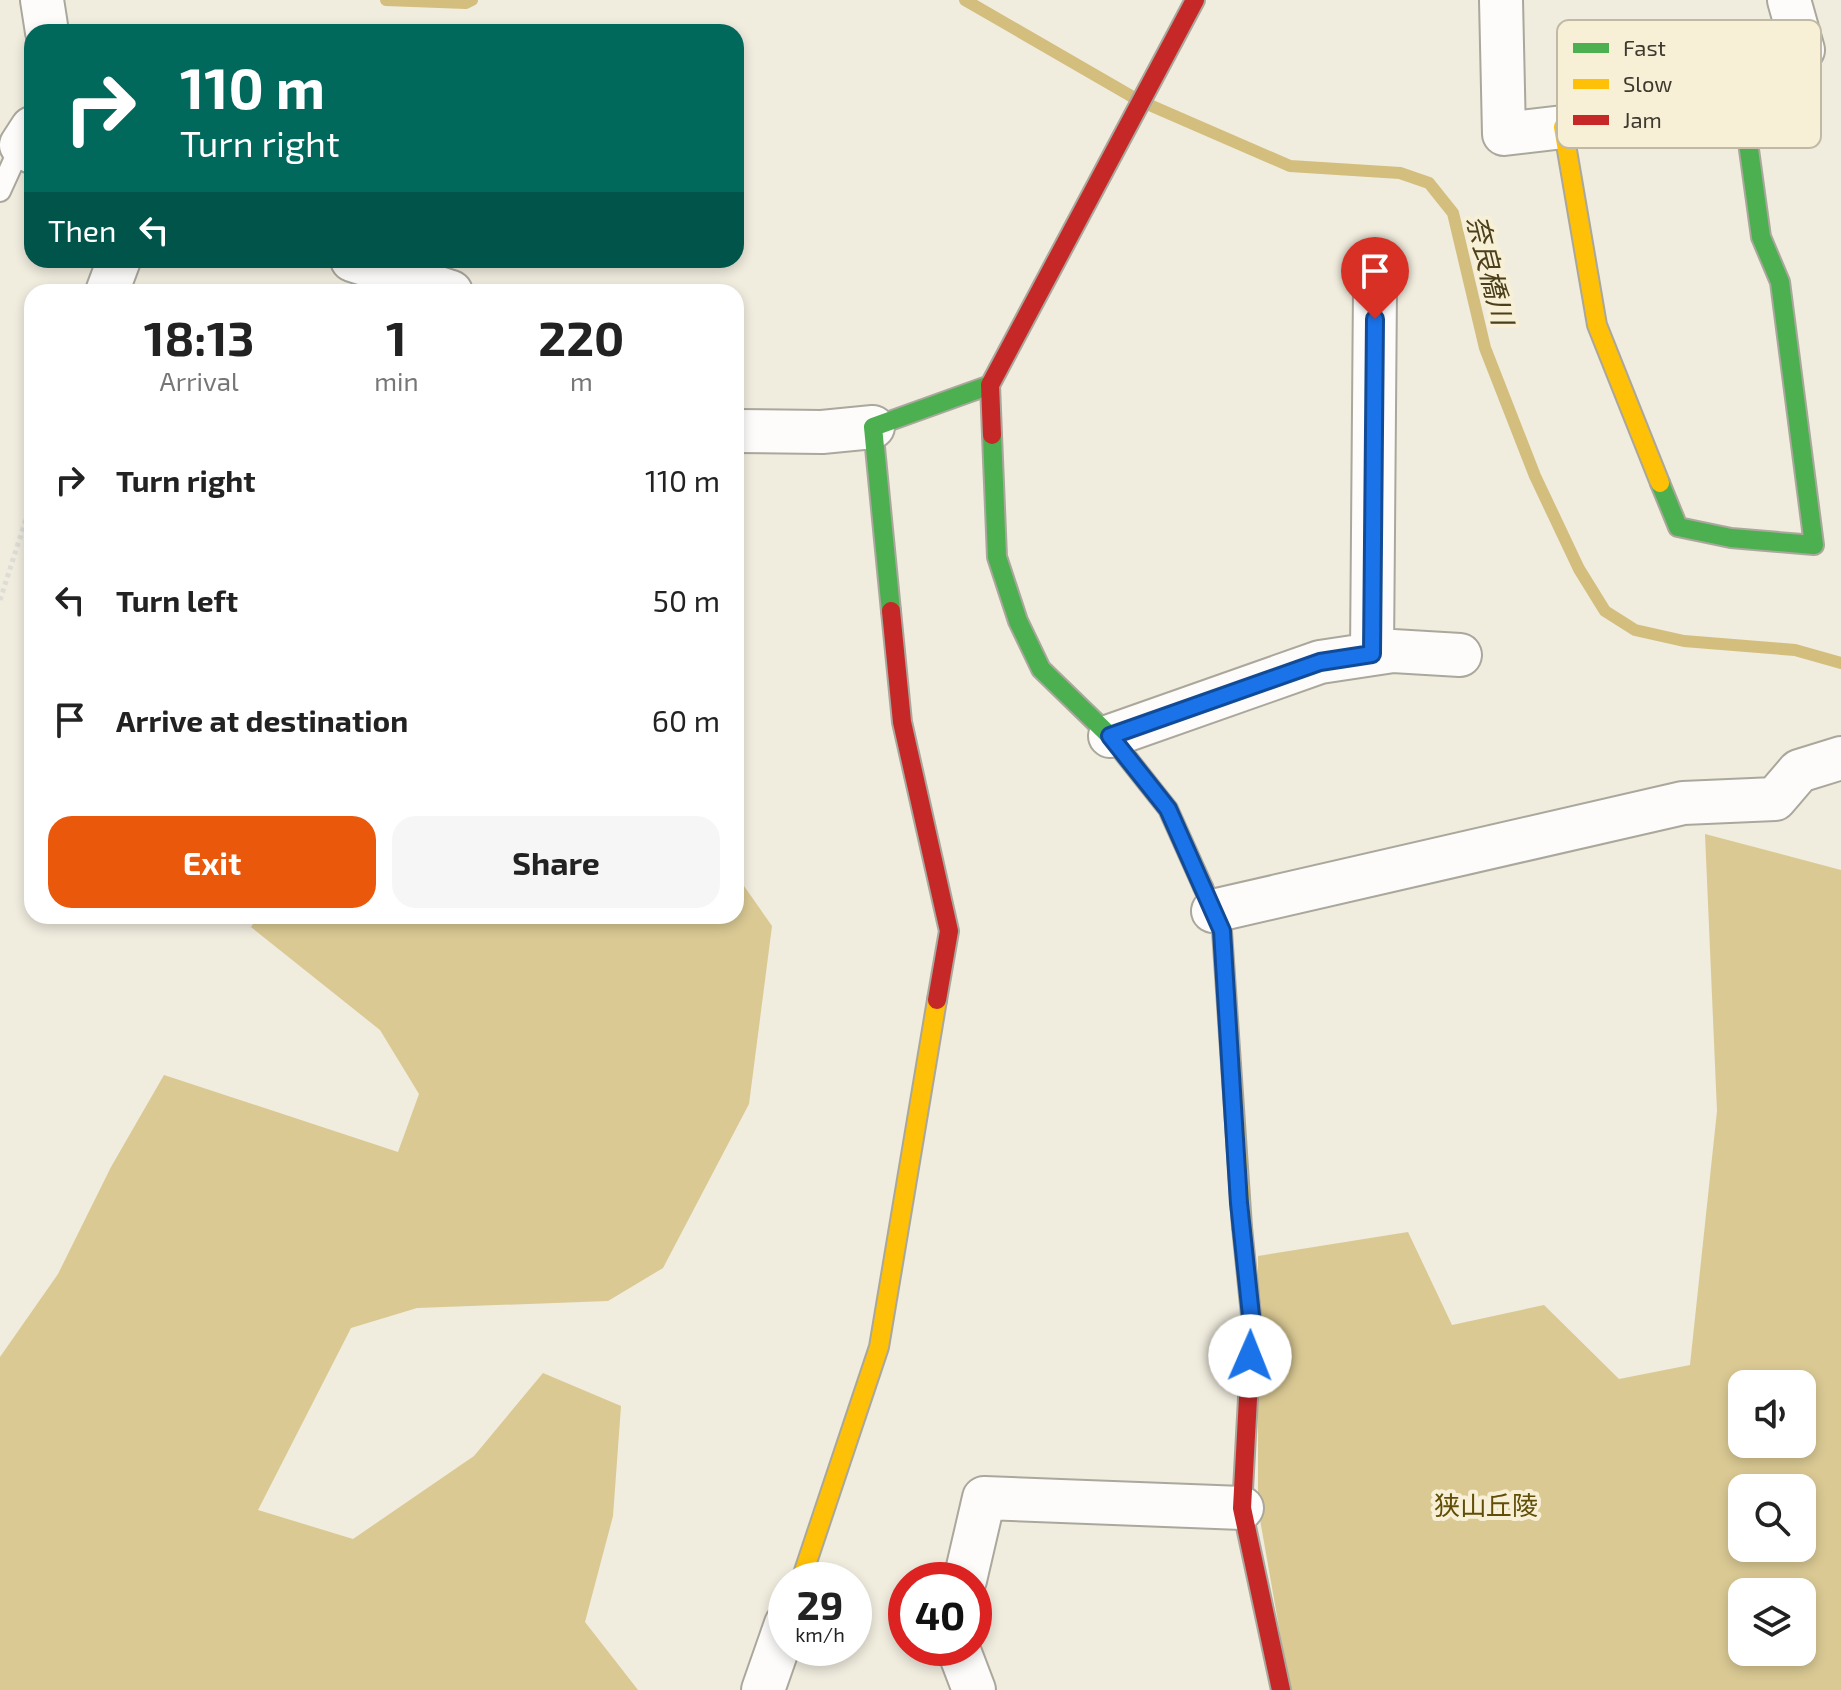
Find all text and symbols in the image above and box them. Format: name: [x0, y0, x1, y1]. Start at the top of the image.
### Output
legend: [1557, 20, 1821, 148]
text: Fast: [1623, 34, 1666, 60]
text: 110 m: [180, 53, 325, 120]
icon: right: [48, 56, 152, 160]
text: Slow: [1623, 70, 1672, 96]
text: Jam: [1623, 106, 1662, 132]
text: Turn right: [180, 121, 340, 164]
icon: left: [132, 208, 176, 252]
water label: 奈良橋川: [1461, 211, 1522, 331]
text: Then: [48, 212, 116, 248]
pin: [1341, 237, 1409, 319]
icon: arrive: [1353, 249, 1397, 293]
text: 18:13: [144, 308, 255, 366]
text: 1: [386, 308, 407, 366]
text: 220: [538, 308, 624, 366]
text: Arrival: [160, 365, 239, 396]
text: min: [374, 365, 419, 396]
text: m: [570, 365, 593, 396]
icon: right: [48, 458, 92, 502]
text: Turn right: [116, 462, 256, 498]
text: 110 m: [645, 462, 720, 498]
icon: left: [48, 578, 92, 622]
text: Turn left: [116, 582, 238, 618]
text: 50 m: [653, 582, 720, 618]
icon: arrive: [48, 698, 92, 742]
text: Arrive at destination: [116, 702, 408, 738]
text: 60 m: [652, 702, 720, 738]
button: Exit: [48, 816, 376, 908]
button: Share: [392, 816, 720, 908]
position arrow: [1208, 1314, 1292, 1398]
map controls: [1728, 1370, 1816, 1666]
button: sound: [1728, 1370, 1816, 1458]
button: search: [1728, 1474, 1816, 1562]
park label: 狭山丘陵: [1434, 1489, 1538, 1520]
speed limit sign: 40: [888, 1562, 992, 1666]
button: layers: [1728, 1578, 1816, 1666]
text: 29: [797, 1580, 843, 1628]
text: km/h: [795, 1622, 845, 1646]

